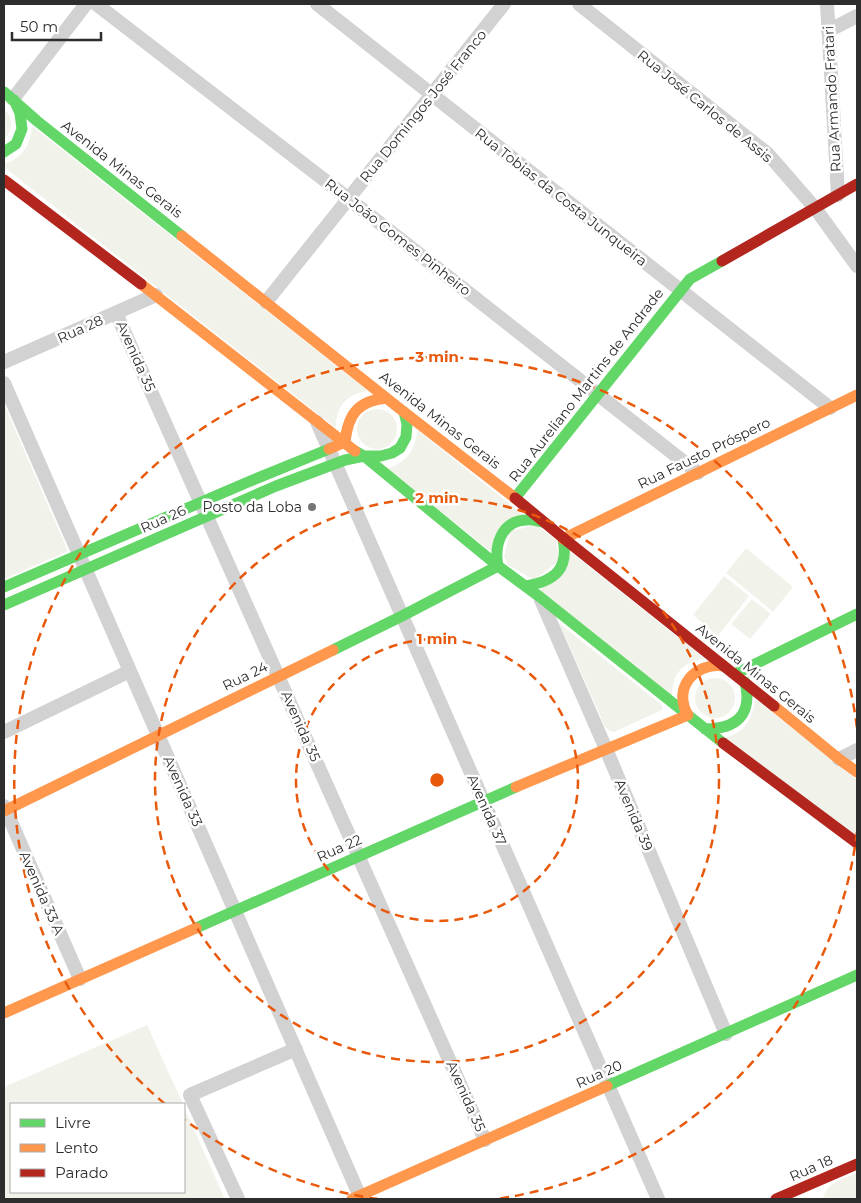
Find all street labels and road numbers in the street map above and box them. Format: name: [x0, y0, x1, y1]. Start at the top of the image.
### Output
street label: Rua Armando Fratari: [819, 25, 845, 173]
street label: Rua Domingos José Franco: [356, 26, 490, 186]
street label: Rua José Carlos de Assis: [634, 46, 776, 166]
street label: Avenida Minas Gerais: [58, 116, 186, 222]
street label: Rua Tobias da Costa Junqueira: [471, 124, 651, 270]
street label: Rua João Gomes Pinheiro: [321, 174, 475, 300]
street label: Rua Aureliano Martins de Andrade: [505, 284, 667, 486]
street label: Rua 28: [54, 311, 106, 347]
street label: Avenida 35: [112, 318, 160, 394]
street label: Avenida Minas Gerais: [376, 367, 504, 473]
street label: Rua Fausto Próspero: [635, 413, 773, 493]
street label: Rua 26: [137, 501, 189, 537]
street label: Avenida Minas Gerais: [693, 619, 820, 727]
street label: Rua 24: [219, 657, 271, 695]
street label: Avenida 35: [277, 688, 325, 764]
street label: Avenida 33: [159, 753, 207, 829]
street label: Avenida 37: [463, 772, 511, 848]
street label: Avenida 39: [611, 776, 657, 854]
street label: Rua 22: [314, 830, 364, 866]
street label: Avenida 33 A: [16, 848, 69, 938]
street label: Rua 20: [573, 1056, 625, 1092]
street label: Avenida 35: [442, 1058, 490, 1134]
street label: Rua 18: [787, 1151, 835, 1185]

